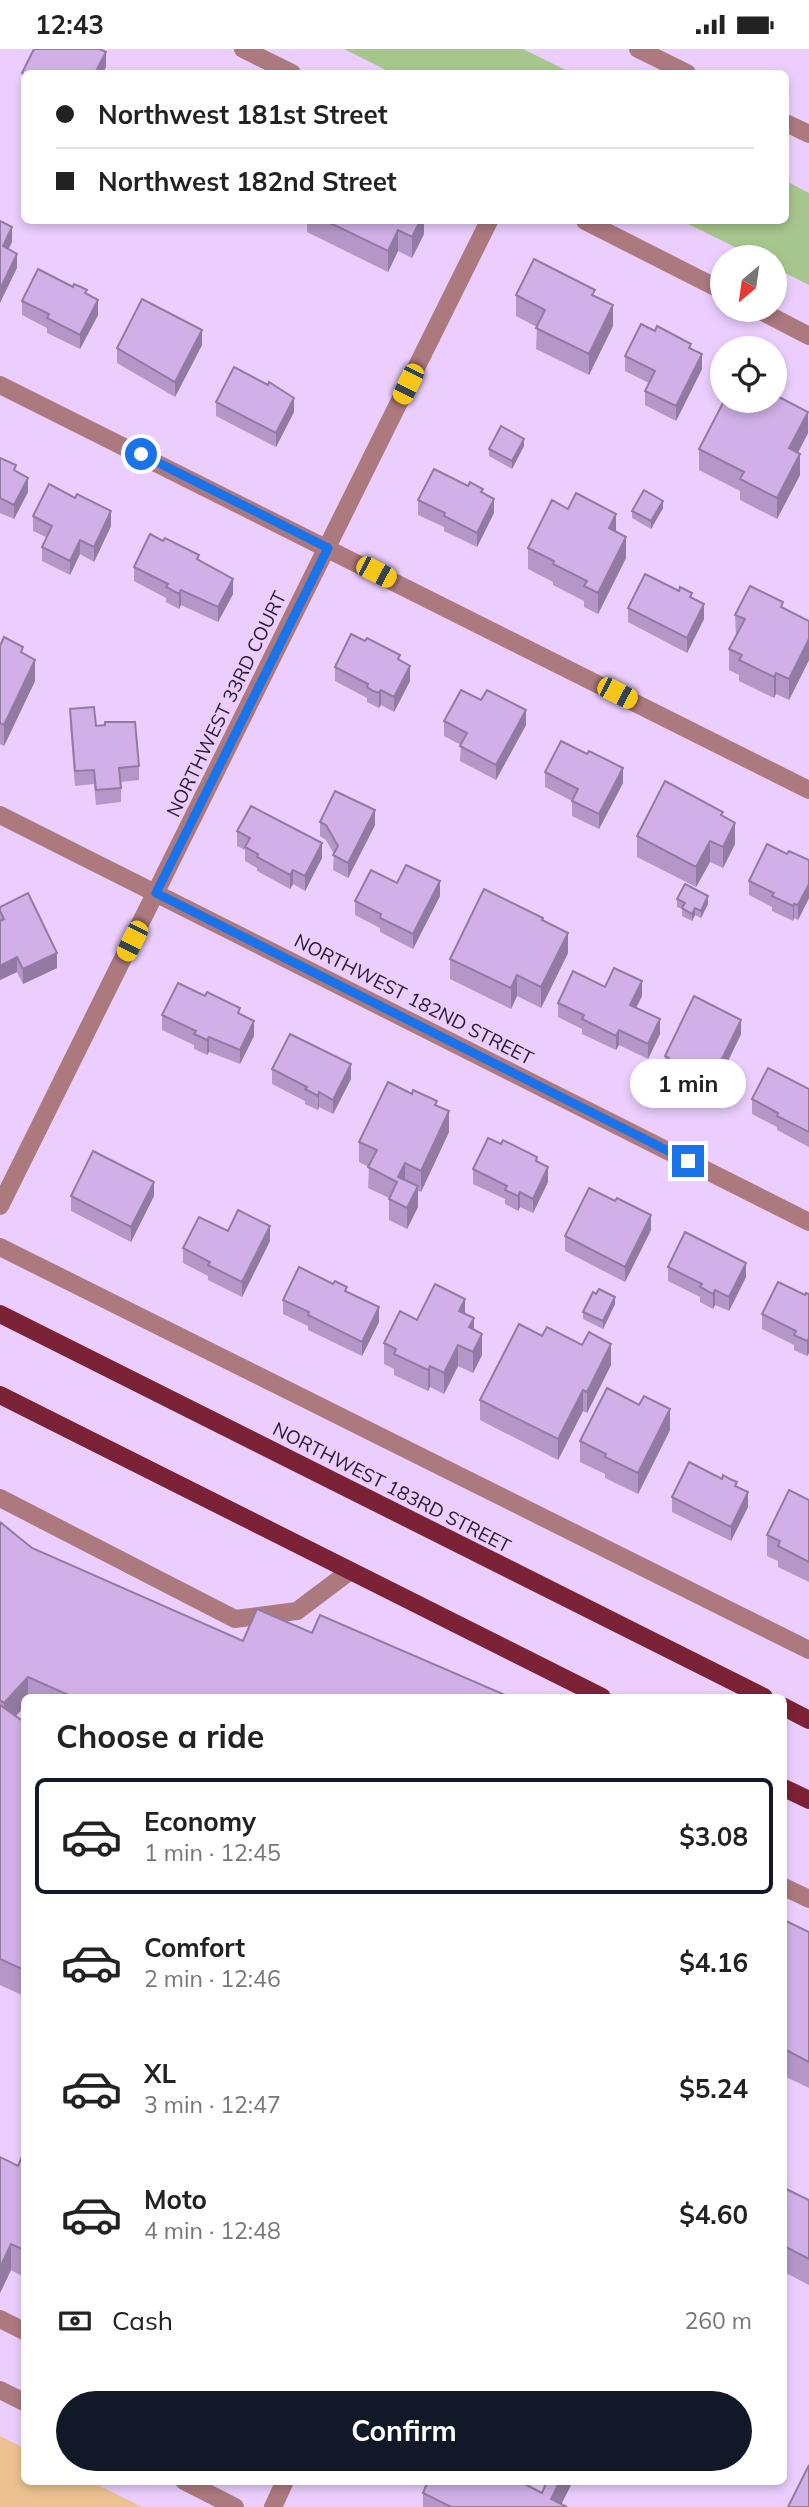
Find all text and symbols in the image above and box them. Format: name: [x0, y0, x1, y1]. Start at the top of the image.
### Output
text: 12:43: [35, 8, 104, 41]
text: Northwest 181st Street: [98, 98, 388, 131]
text: Northwest 182nd Street: [98, 165, 397, 198]
north arrow: [710, 245, 788, 322]
map controls: [710, 245, 787, 413]
button: locate: [710, 336, 787, 413]
car: [390, 361, 427, 407]
route start: [125, 438, 157, 470]
car: [353, 553, 400, 591]
street label: NORTHWEST 33RD COURT: [161, 587, 291, 821]
car: [594, 674, 641, 712]
car: [114, 918, 151, 964]
street label: NORTHWEST 182ND STREET: [290, 928, 538, 1070]
callout: 1 min: [630, 1059, 746, 1109]
text: 1 min: [658, 1069, 718, 1098]
route end: [672, 1145, 704, 1177]
street label: NORTHWEST 183RD STREET: [269, 1416, 516, 1558]
text: Choose a ride: [56, 1716, 264, 1756]
icon: car: [60, 1805, 123, 1868]
text: Economy: [144, 1805, 256, 1838]
text: $3.08: [679, 1820, 748, 1853]
text: 1 min · 12:45: [144, 1838, 281, 1867]
icon: car: [60, 1931, 123, 1994]
text: Comfort: [144, 1931, 245, 1964]
text: $4.16: [679, 1946, 748, 1979]
text: 2 min · 12:46: [144, 1964, 281, 1993]
icon: car: [60, 2057, 123, 2120]
text: XL: [144, 2057, 176, 2090]
text: $5.24: [679, 2072, 748, 2105]
text: 3 min · 12:47: [144, 2090, 281, 2119]
icon: car: [60, 2183, 123, 2246]
text: Moto: [144, 2183, 207, 2216]
text: $4.60: [679, 2198, 748, 2231]
text: 4 min · 12:48: [144, 2216, 281, 2245]
icon: cash: [56, 2302, 94, 2340]
text: Cash: [112, 2304, 173, 2337]
text: 260 m: [684, 2306, 752, 2335]
button: Confirm: [56, 2391, 752, 2471]

